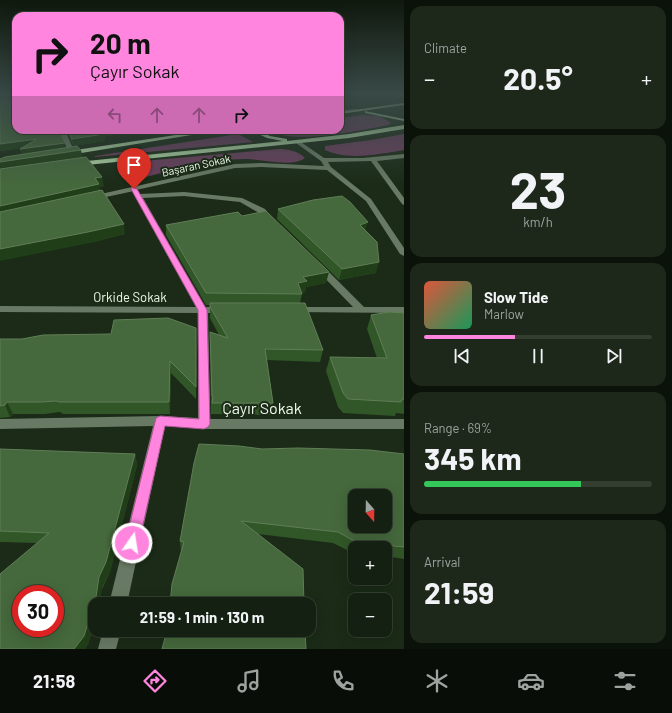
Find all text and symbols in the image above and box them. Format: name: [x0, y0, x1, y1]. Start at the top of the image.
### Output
text: 20 m: [90, 26, 151, 60]
icon: right: [24, 28, 76, 80]
text: Climate: [424, 40, 467, 56]
text: Çayır Sokak: [90, 60, 180, 82]
text: 20.5°: [503, 60, 573, 96]
text: −: [424, 65, 435, 91]
text: +: [641, 65, 652, 91]
icon: left: [104, 104, 126, 126]
icon: ahead: [146, 104, 168, 126]
icon: ahead: [188, 104, 210, 126]
icon: right: [230, 104, 252, 126]
pin: [117, 148, 151, 189]
street label: Başaran Sokak: [160, 151, 232, 179]
icon: arrive: [123, 154, 145, 176]
text: 23: [510, 157, 566, 219]
text: km/h: [523, 214, 553, 230]
text: Slow Tide: [484, 288, 548, 306]
street label: Orkide Sokak: [93, 289, 167, 305]
text: Marlow: [484, 306, 524, 322]
icon: previous: [451, 345, 473, 367]
icon: pause: [527, 345, 549, 367]
icon: next: [603, 345, 625, 367]
street label: Çayır Sokak: [222, 398, 302, 417]
text: Range · 69%: [424, 420, 492, 436]
text: 345 km: [424, 440, 522, 476]
north arrow: [348, 489, 392, 533]
map controls: [348, 489, 392, 637]
position arrow: [111, 522, 153, 564]
button: +: [348, 541, 392, 585]
text: Arrival: [424, 554, 460, 570]
text: 21:59: [424, 574, 494, 610]
speed limit sign: 30: [12, 585, 64, 637]
button: −: [348, 593, 392, 637]
text: 21:59 · 1 min · 130 m: [140, 608, 264, 626]
icon: directions: [141, 667, 169, 695]
icon: music: [235, 667, 263, 695]
icon: phone: [329, 667, 357, 695]
icon: climate: [423, 667, 451, 695]
icon: car: [517, 667, 545, 695]
icon: filters: [611, 667, 639, 695]
text: 21:58: [33, 670, 75, 692]

